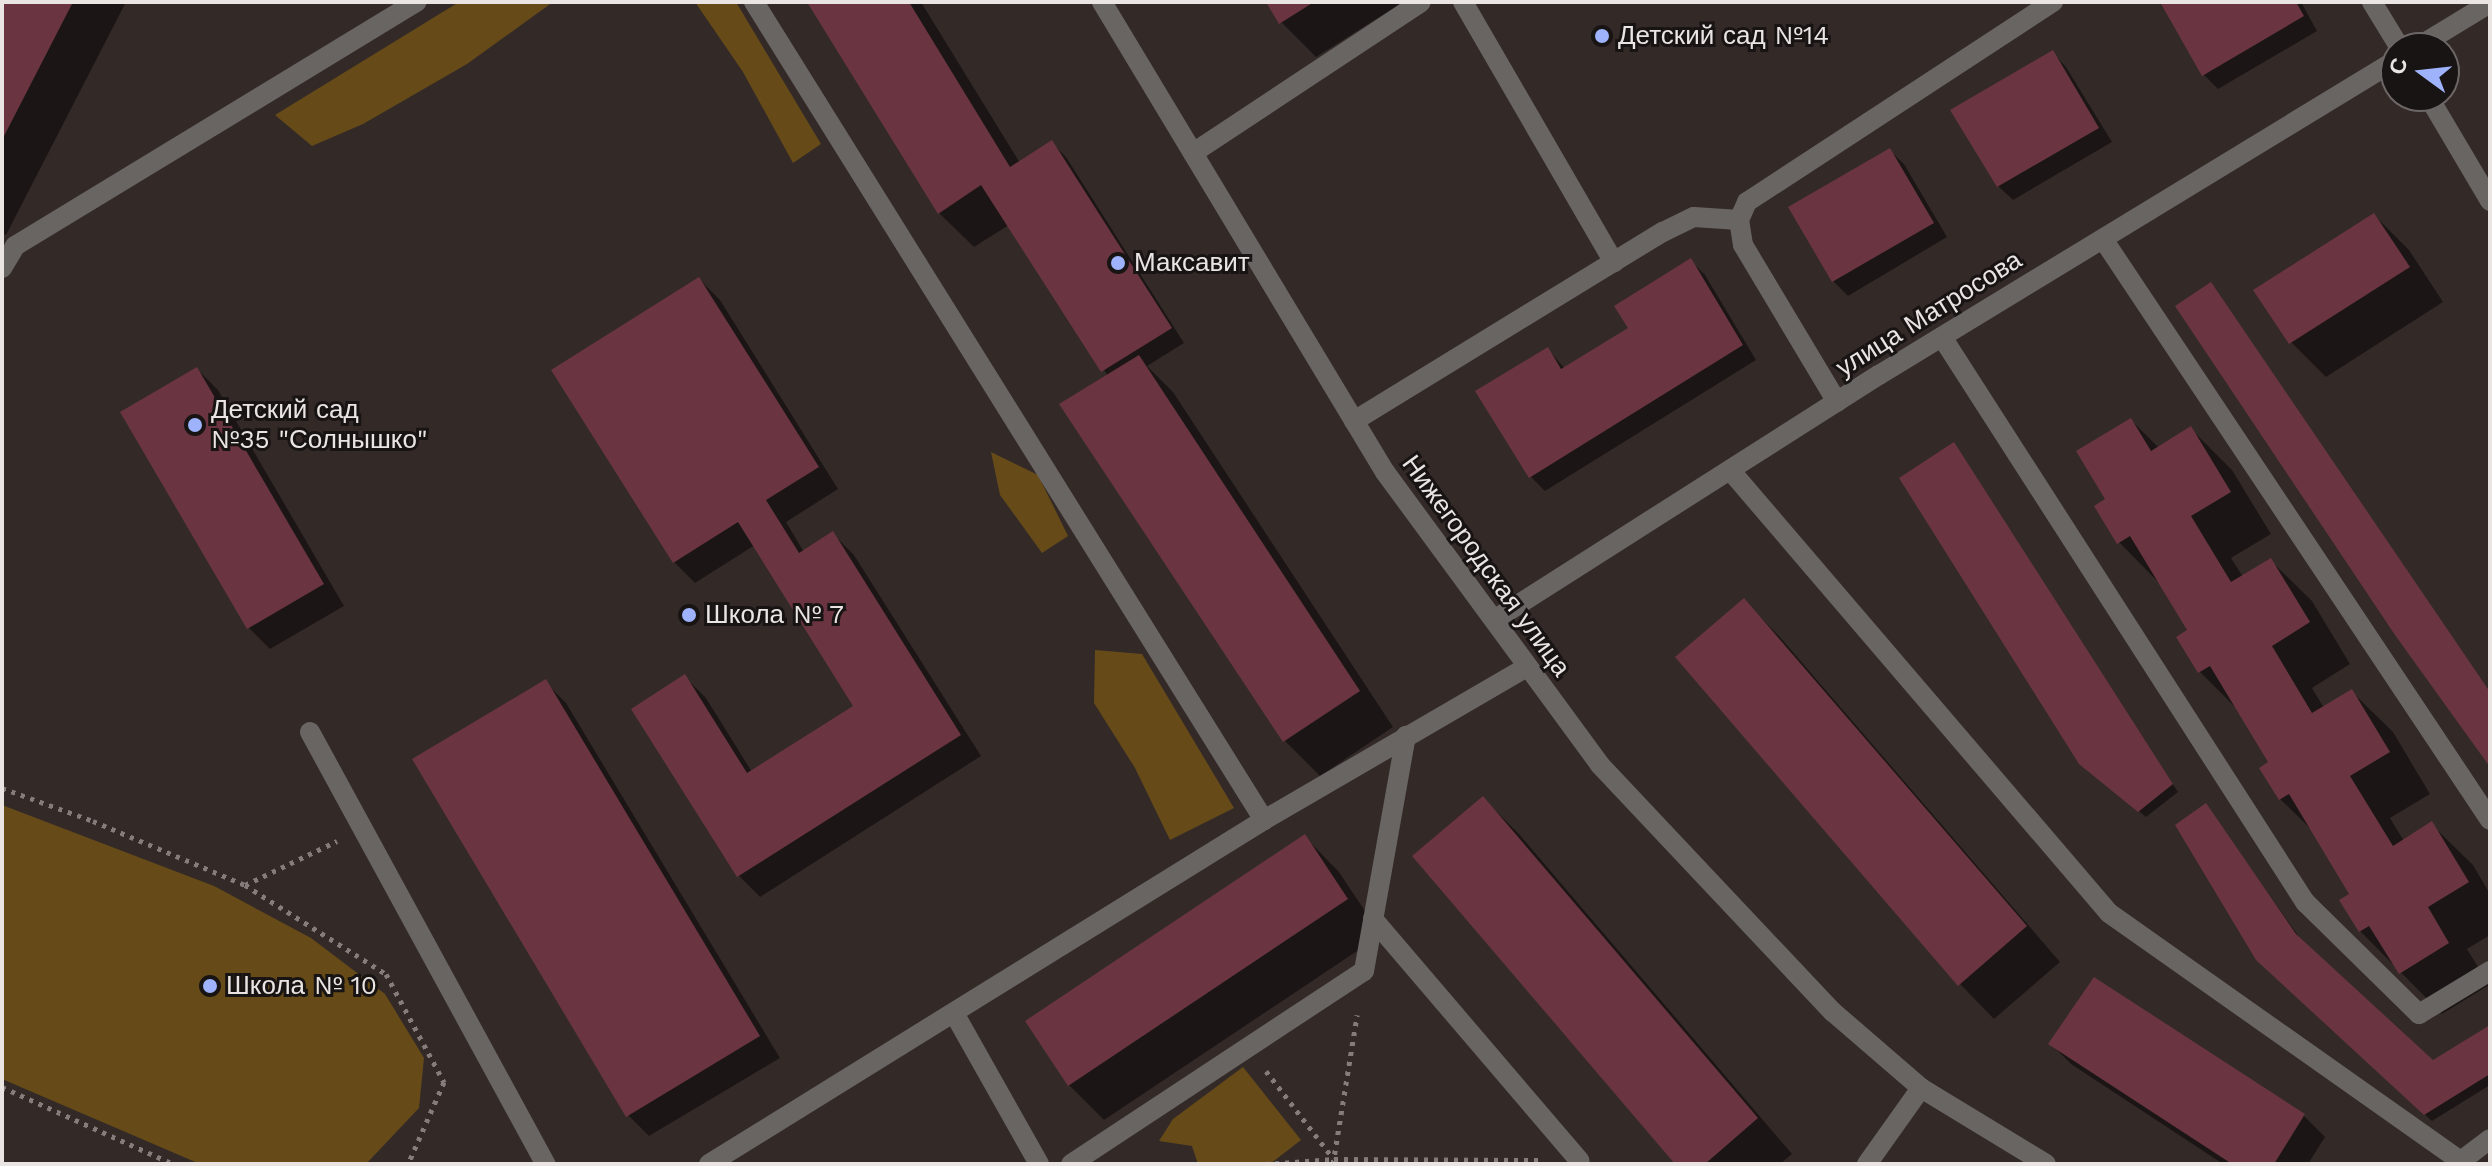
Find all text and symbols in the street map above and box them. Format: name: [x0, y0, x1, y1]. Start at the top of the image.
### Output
place label: Детский сад №14: [1618, 20, 1829, 52]
marker: Детский сад №14: [1593, 27, 1611, 45]
north arrow: [2380, 32, 2460, 112]
text: С: [2384, 55, 2412, 77]
street label: улица Матросова: [1831, 244, 2027, 384]
place label: Максавит: [1134, 247, 1250, 279]
marker: Максавит: [1109, 254, 1127, 272]
place label: Детский сад №35 "Солнышко": [211, 394, 427, 456]
marker: Детский сад №35 "Солнышко": [186, 416, 204, 434]
street label: Нижегородская улица: [1395, 449, 1577, 683]
place label: Школа № 7: [705, 599, 845, 631]
marker: Школа № 7: [680, 606, 698, 624]
place label: Школа № 10: [226, 970, 378, 1002]
marker: Школа № 10: [201, 977, 219, 995]

